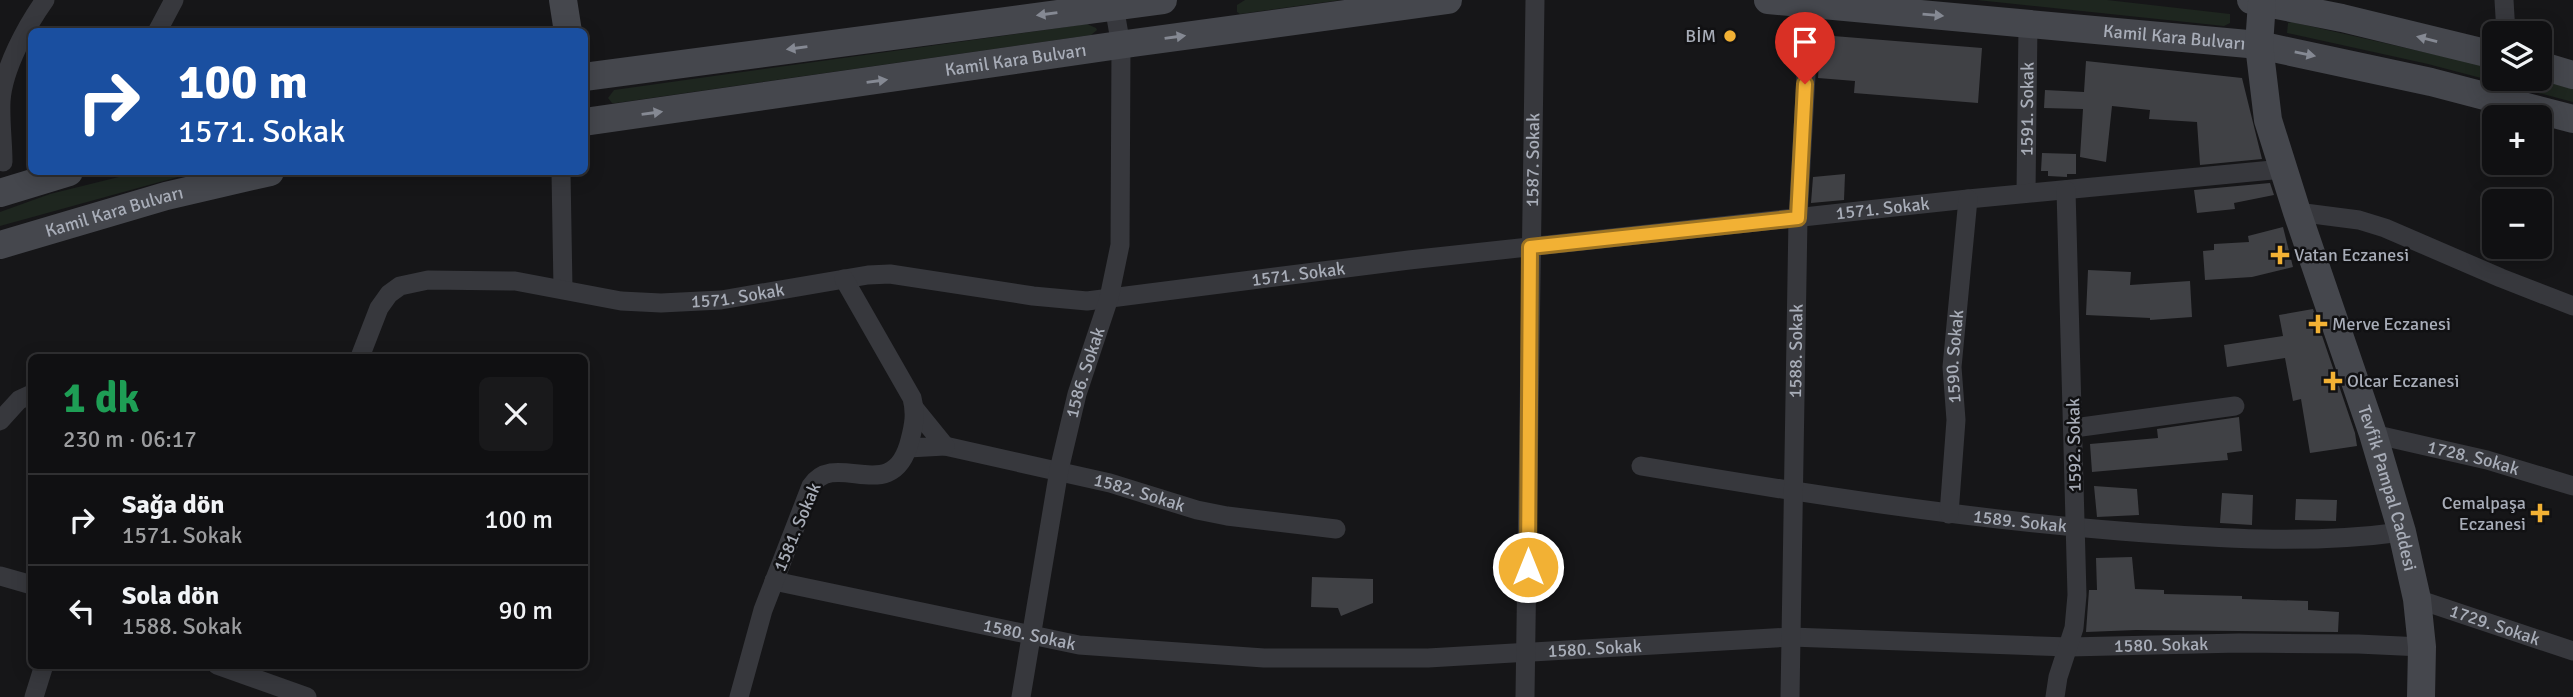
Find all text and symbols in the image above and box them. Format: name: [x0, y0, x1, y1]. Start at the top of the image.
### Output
one-way arrow: [1036, 9, 1058, 20]
one-way arrow: [1922, 10, 1944, 21]
pin: [1775, 12.0, 1835, 84]
street label: Kamil Kara Bulvarı: [2102, 20, 2246, 55]
map controls: [2482, 21, 2552, 259]
button: layers: [2482, 21, 2552, 91]
icon: arrive: [1786, 23, 1824, 61]
place label: BİM: [1685, 25, 1716, 47]
marker: BİM: [1722, 28, 1738, 44]
one-way arrow: [1164, 31, 1186, 42]
one-way arrow: [2416, 33, 2438, 44]
street label: Kamil Kara Bulvarı: [943, 39, 1088, 81]
one-way arrow: [786, 43, 808, 54]
one-way arrow: [2294, 49, 2316, 60]
text: 100 m: [178, 52, 308, 112]
icon: right: [63, 56, 154, 147]
street label: 1591. Sokak: [2015, 62, 2039, 156]
one-way arrow: [866, 75, 888, 86]
button: +: [2482, 105, 2552, 175]
one-way arrow: [641, 107, 663, 118]
text: 1571. Sokak: [178, 112, 345, 151]
street label: 1587. Sokak: [1521, 113, 1544, 207]
street label: Kamil Kara Bulvarı: [43, 181, 185, 242]
button: −: [2482, 189, 2552, 259]
street label: 1571. Sokak: [1835, 192, 1931, 224]
place label: Vatan Eczanesi: [2294, 244, 2409, 266]
marker: Vatan Eczanesi: [2272, 247, 2288, 263]
street label: 1571. Sokak: [1250, 257, 1346, 291]
street label: 1571. Sokak: [690, 278, 786, 312]
street label: 1588. Sokak: [1784, 304, 1808, 398]
street label: 1590. Sokak: [1941, 309, 1968, 404]
place label: Merve Eczanesi: [2332, 313, 2451, 335]
marker: Merve Eczanesi: [2310, 316, 2326, 332]
street label: 1586. Sokak: [1061, 324, 1110, 420]
place label: Olcar Eczanesi: [2347, 370, 2459, 392]
text: 1 dk: [63, 373, 140, 424]
marker: Olcar Eczanesi: [2325, 373, 2341, 389]
button: close: [479, 377, 553, 451]
street label: 1592. Sokak: [2062, 398, 2086, 492]
street label: Tevfik Pampal Caddesi: [2353, 403, 2421, 573]
text: 230 m · 06:17: [63, 425, 197, 454]
street label: 1728. Sokak: [2425, 436, 2522, 480]
street label: 1582. Sokak: [1092, 469, 1188, 517]
street label: 1581. Sokak: [768, 479, 826, 575]
text: Sağa dön: [122, 489, 225, 521]
place label: Cemalpaşa Eczanesi: [2442, 492, 2526, 535]
icon: right: [63, 501, 101, 539]
text: 100 m: [484, 504, 553, 536]
street label: 1589. Sokak: [1972, 505, 2068, 537]
marker: Cemalpaşa Eczanesi: [2532, 505, 2548, 521]
text: 1571. Sokak: [122, 521, 242, 550]
position arrow: [1491, 530, 1565, 604]
text: Sola dön: [122, 580, 219, 612]
icon: left: [63, 592, 101, 630]
text: 90 m: [498, 595, 553, 627]
street label: 1729. Sokak: [2447, 600, 2543, 650]
text: 1588. Sokak: [122, 612, 242, 641]
street label: 1580. Sokak: [981, 614, 1078, 655]
street label: 1580. Sokak: [2114, 633, 2208, 657]
street label: 1580. Sokak: [1547, 635, 1642, 662]

